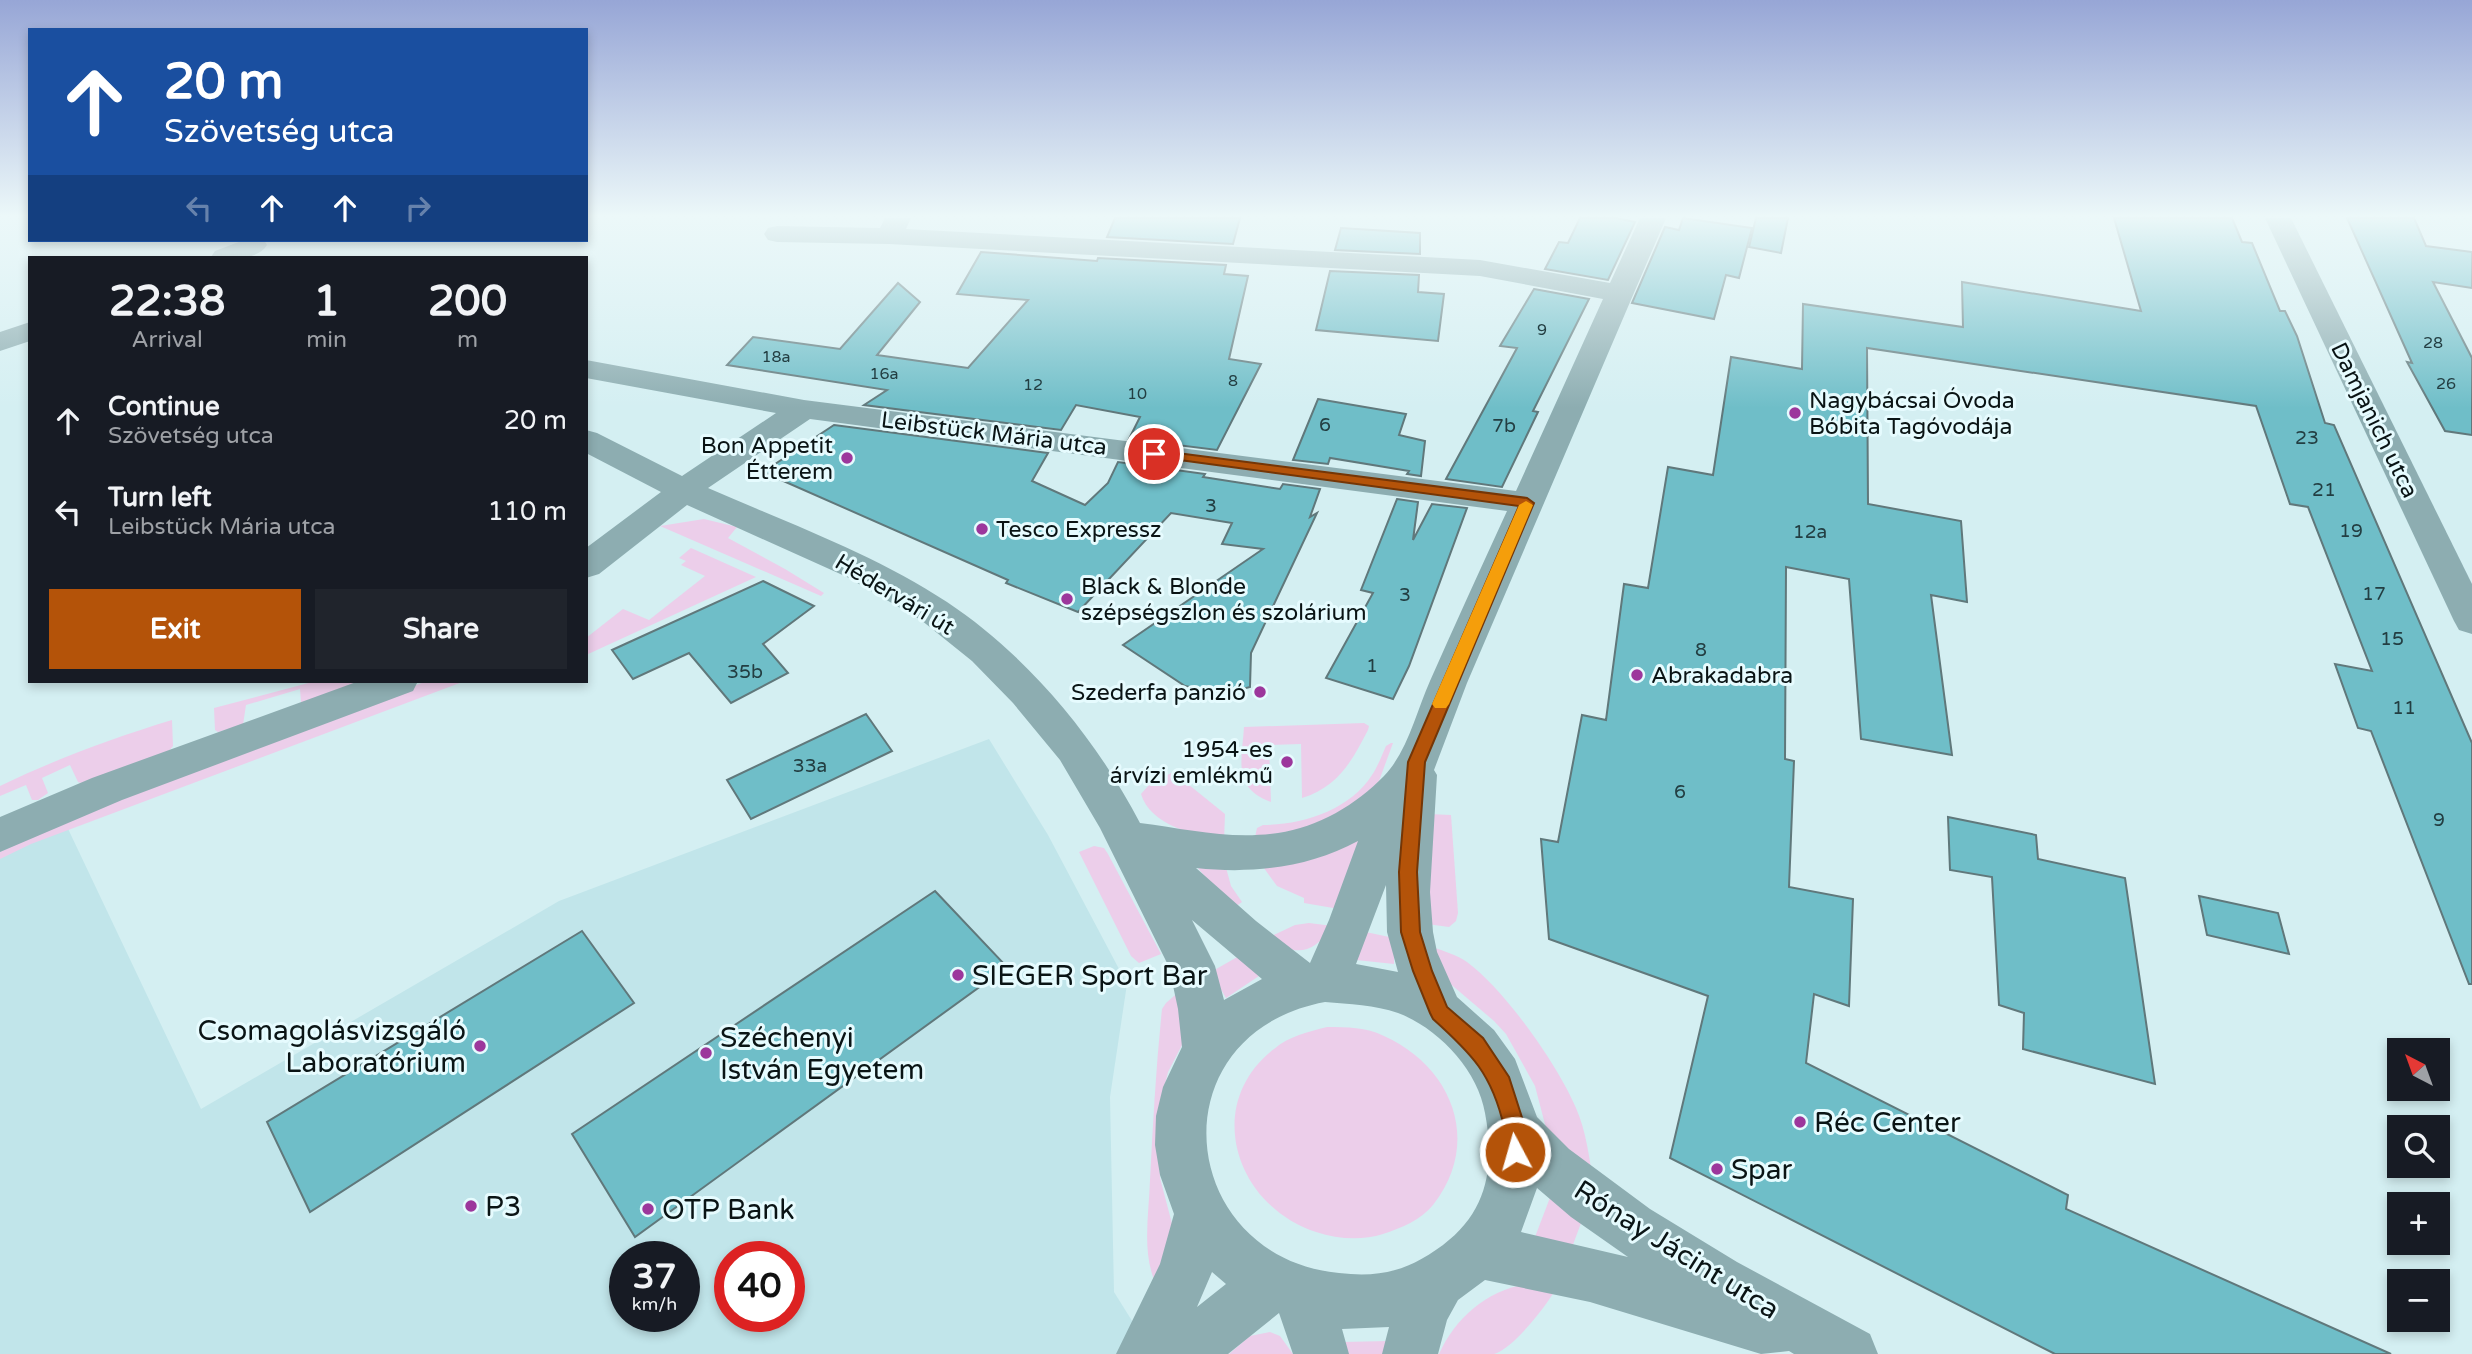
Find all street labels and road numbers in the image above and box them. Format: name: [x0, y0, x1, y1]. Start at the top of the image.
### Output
street label: Damjanich utca: [2324, 338, 2424, 503]
street label: Leibstück Mária utca: [879, 406, 1108, 462]
street label: Hédervári út: [830, 548, 960, 642]
street label: Rónay Jácint utca: [1568, 1173, 1785, 1327]

